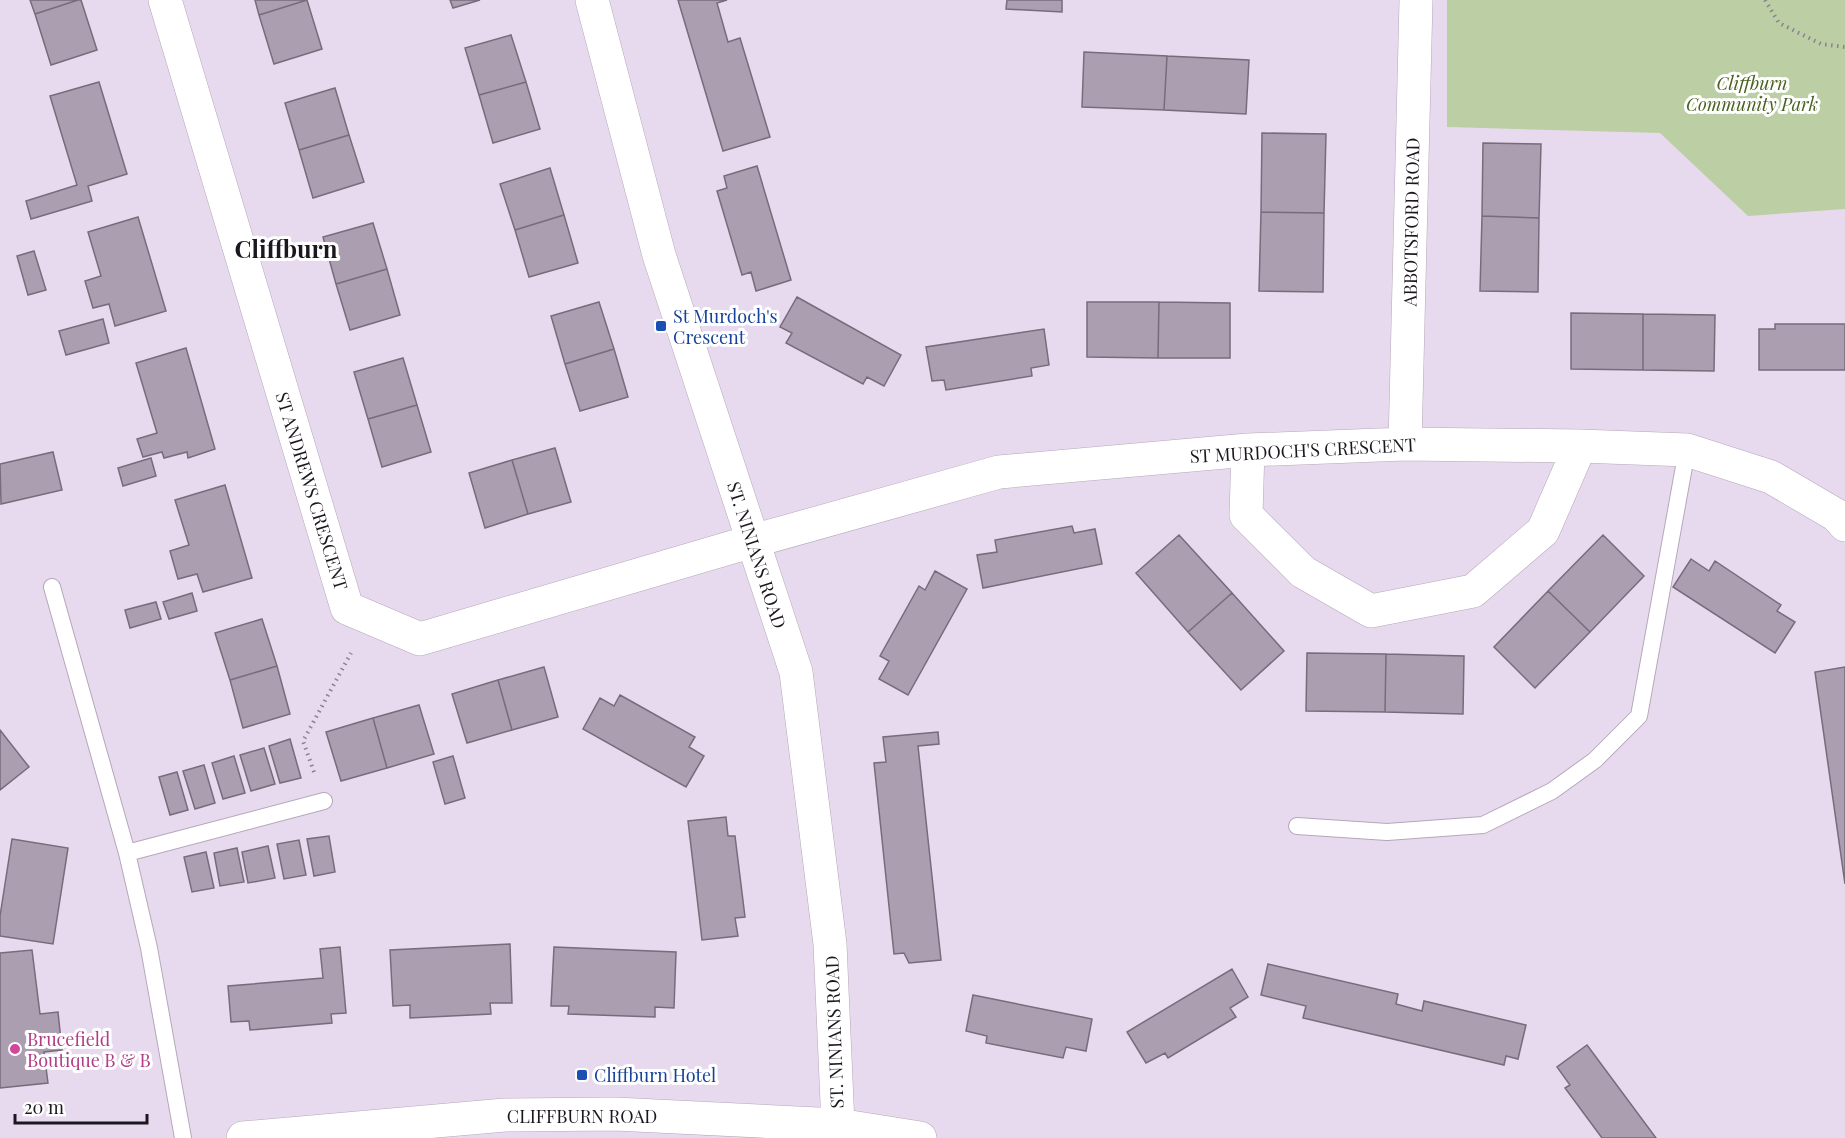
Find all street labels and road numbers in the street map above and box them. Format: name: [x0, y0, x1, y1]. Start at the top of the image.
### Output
street label: ABBOTSFORD ROAD: [1398, 137, 1424, 308]
street label: ST ANDREWS CRESCENT: [270, 389, 354, 593]
street label: ST MURDOCH'S CRESCENT: [1189, 432, 1417, 468]
street label: ST. NINIANS ROAD: [722, 478, 792, 632]
street label: ST. NINIANS ROAD: [819, 955, 849, 1109]
street label: CLIFFBURN ROAD: [507, 1104, 657, 1128]

